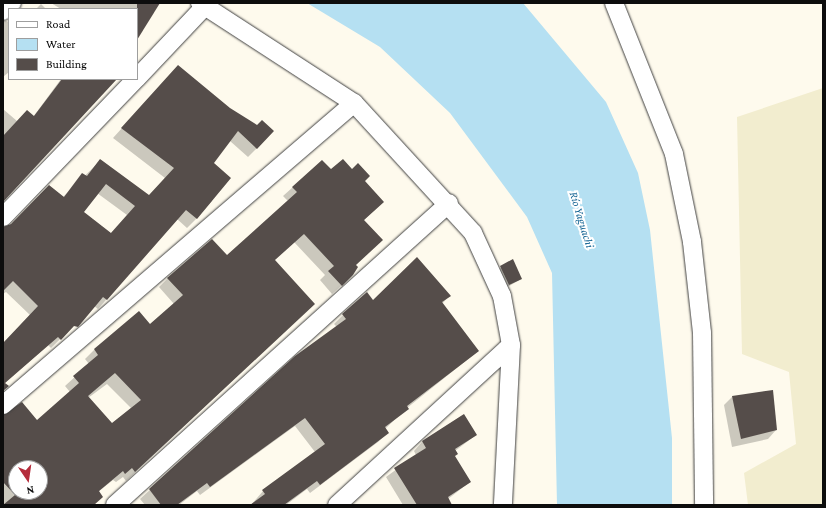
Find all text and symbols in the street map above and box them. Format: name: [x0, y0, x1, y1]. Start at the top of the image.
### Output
legend: [8, 8, 138, 80]
text: Road: [46, 17, 70, 31]
text: Water: [46, 37, 75, 51]
text: Building: [46, 57, 87, 71]
water label: Río Yaguachi: [566, 190, 596, 250]
north arrow: [8, 460, 48, 500]
text: N: [25, 484, 35, 497]

